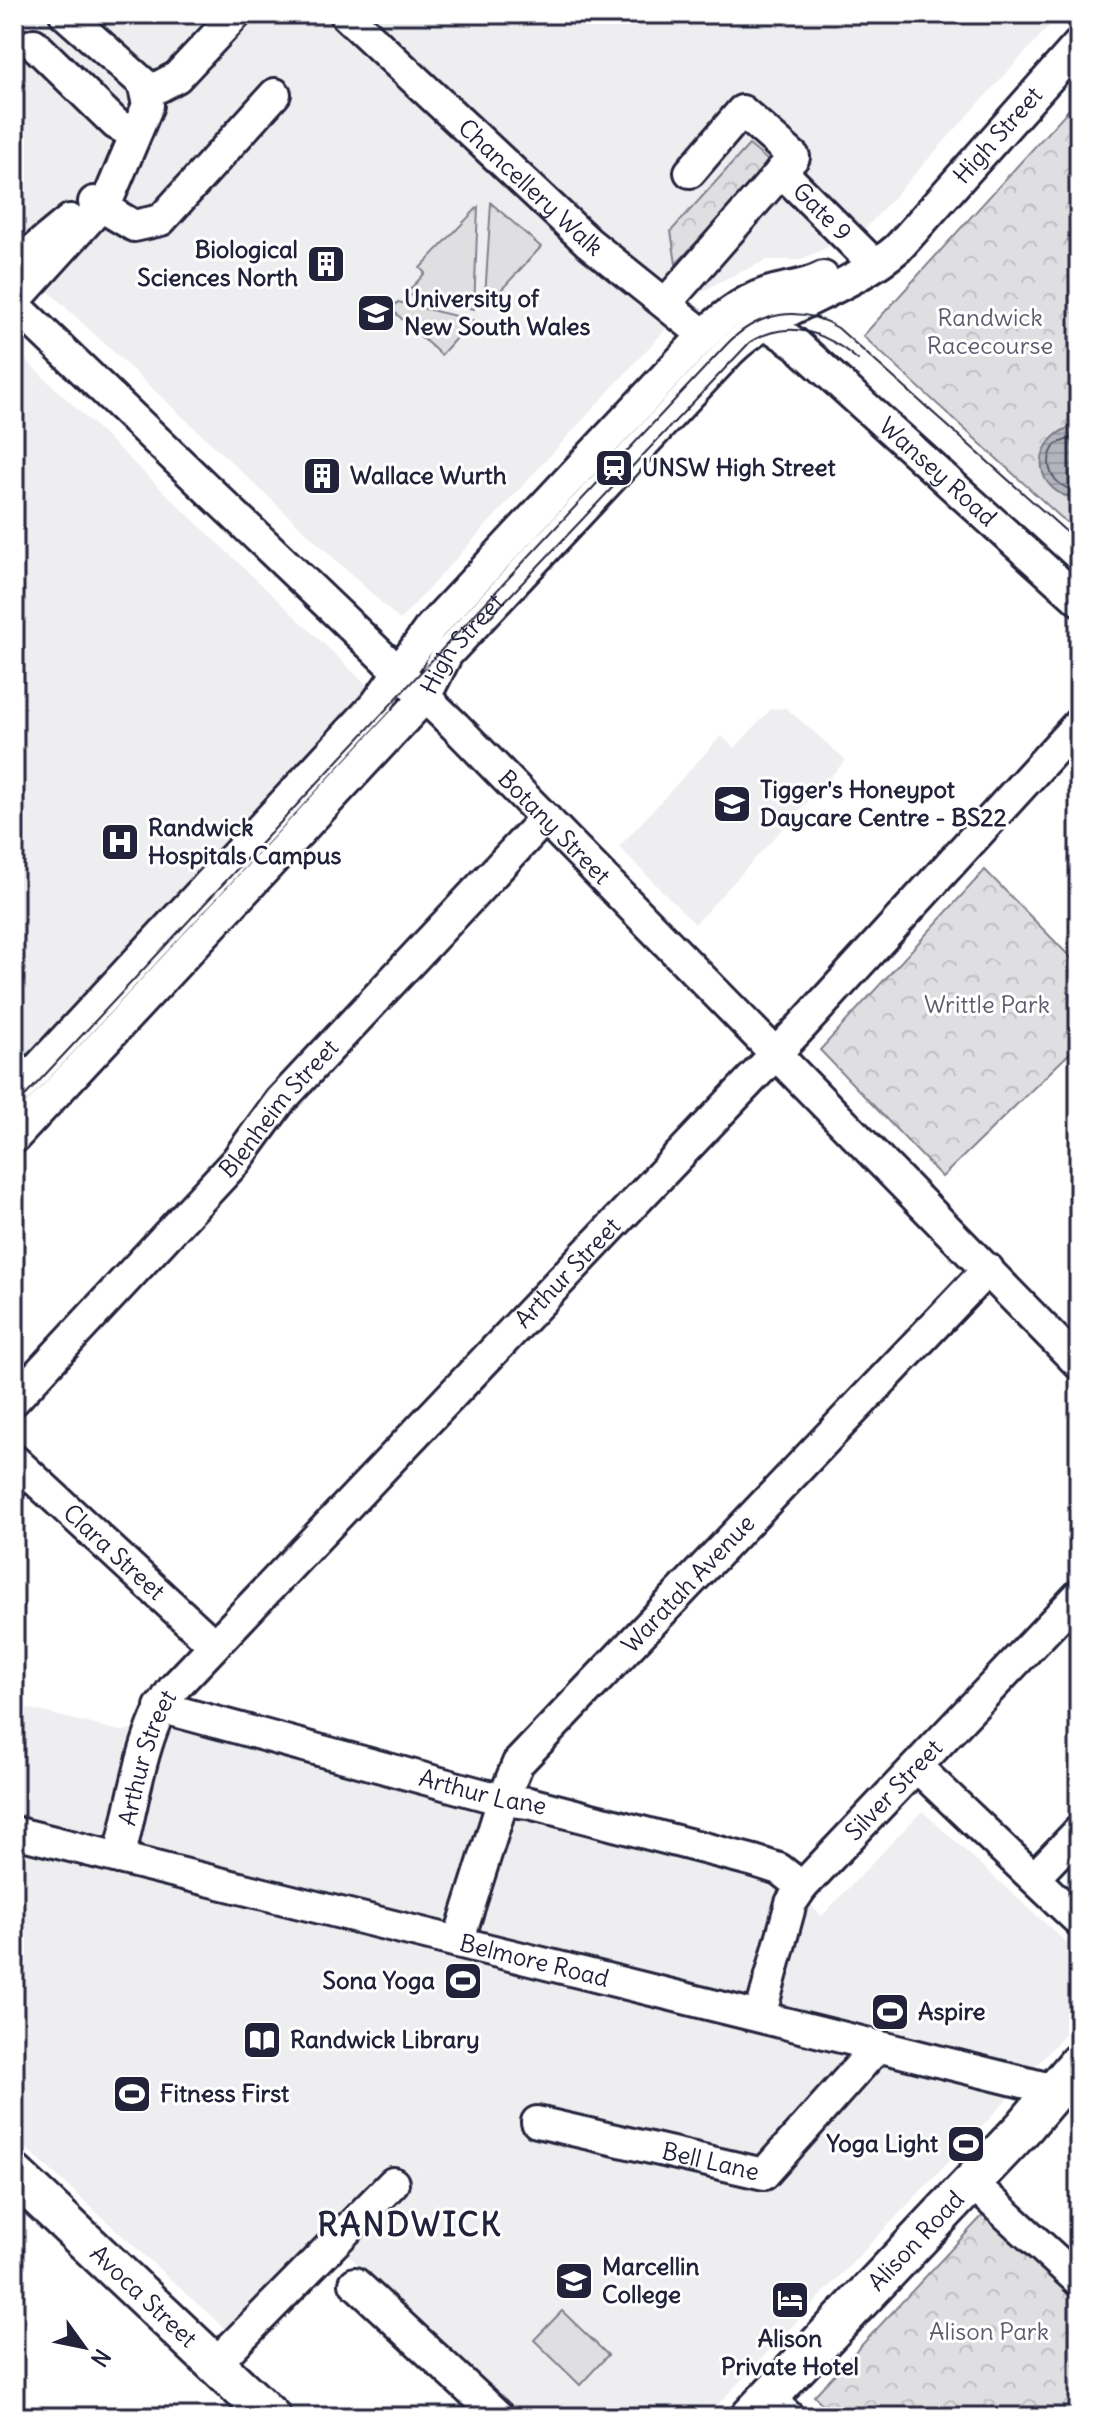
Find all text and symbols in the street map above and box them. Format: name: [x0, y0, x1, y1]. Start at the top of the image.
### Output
street label: High Street: [946, 80, 1048, 189]
street label: Chancellery Walk: [452, 112, 609, 262]
street label: Gate 9: [787, 175, 859, 247]
place label: Biological Sciences North: [137, 234, 298, 292]
building icon: Biological Sciences North: [305, 243, 347, 285]
place label: University of New South Wales: [404, 283, 590, 341]
school or university icon: University of New South Wales: [355, 292, 397, 334]
park label: Randwick Racecourse: [927, 302, 1053, 360]
street label: Wansey Road: [873, 411, 1003, 532]
station icon: UNSW High Street: [593, 447, 635, 489]
place label: UNSW High Street: [642, 452, 836, 482]
building icon: Wallace Wurth: [301, 455, 343, 497]
place label: Wallace Wurth: [350, 460, 507, 490]
street label: High Street: [413, 587, 510, 699]
street label: Botany Street: [492, 763, 617, 890]
place label: Tigger's Honeypot Daycare Centre - BS22: [760, 774, 1007, 832]
school or university icon: Tigger's Honeypot Daycare Centre - BS22: [711, 783, 753, 825]
place label: Randwick Hospitals Campus: [148, 812, 342, 870]
hospital icon: Randwick Hospitals Campus: [99, 821, 141, 863]
park label: Writtle Park: [924, 989, 1050, 1019]
street label: Blenheim Street: [212, 1032, 344, 1184]
street label: Arthur Street: [508, 1211, 626, 1334]
street label: Clara Street: [57, 1497, 172, 1606]
street label: Waratah Avenue: [615, 1508, 760, 1659]
street label: Arthur Street: [111, 1684, 182, 1828]
street label: Silver Street: [838, 1733, 948, 1846]
street label: Arthur Lane: [416, 1762, 550, 1821]
street label: Belmore Road: [457, 1927, 612, 1993]
sports icon: Sona Yoga: [442, 1960, 484, 2002]
place label: Sona Yoga: [323, 1965, 435, 1995]
sports icon: Aspire: [869, 1991, 911, 2033]
place label: Aspire: [918, 1996, 985, 2026]
library icon: Randwick Library: [241, 2019, 283, 2061]
place label: Randwick Library: [290, 2024, 480, 2054]
sports icon: Fitness First: [111, 2073, 153, 2115]
place label: Fitness First: [160, 2078, 290, 2108]
sports icon: Yoga Light: [945, 2123, 987, 2165]
place label: Yoga Light: [825, 2128, 939, 2158]
street label: Bell Lane: [659, 2135, 762, 2186]
street label: Alison Road: [861, 2184, 970, 2297]
district label: RANDWICK: [318, 2204, 502, 2245]
street label: Avoca Street: [84, 2238, 204, 2353]
place label: Marcellin College: [602, 2251, 699, 2309]
school or university icon: Marcellin College: [553, 2260, 595, 2302]
hotel icon: Alison Private Hotel: [769, 2279, 811, 2321]
north arrow: [44, 2307, 124, 2387]
park label: Alison Park: [929, 2316, 1049, 2346]
place label: Alison Private Hotel: [721, 2323, 859, 2381]
text: N: [85, 2344, 117, 2372]

